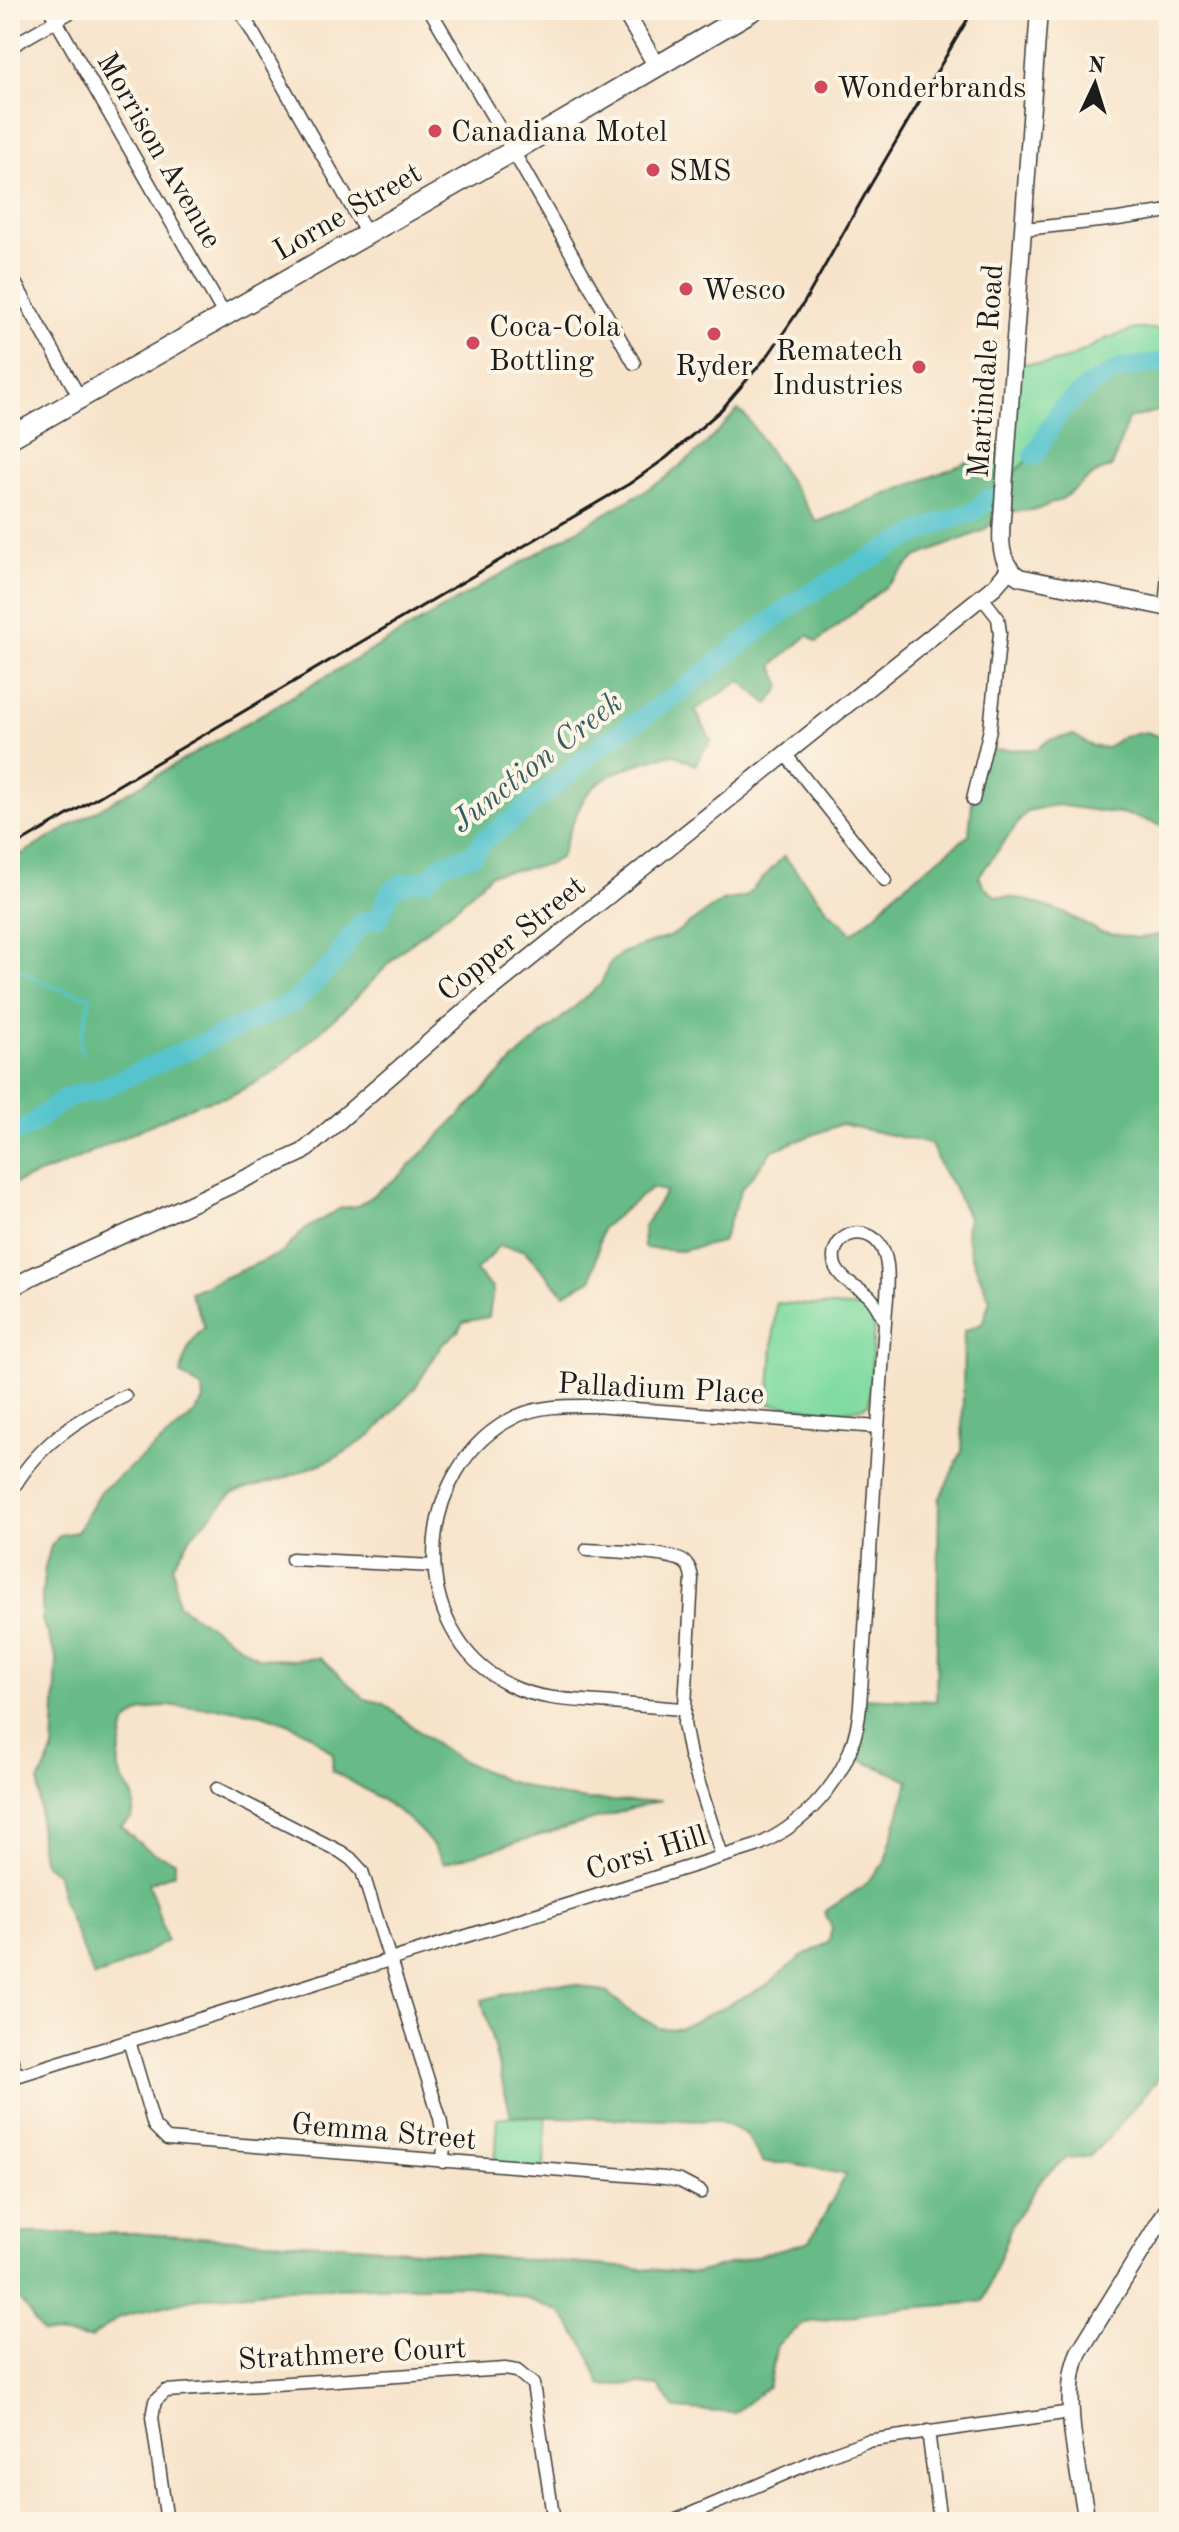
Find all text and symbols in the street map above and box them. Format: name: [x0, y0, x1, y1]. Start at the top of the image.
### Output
north arrow: [1055, 44, 1135, 124]
street label: Morrison Avenue: [90, 48, 226, 254]
text: N: [1087, 54, 1106, 78]
place label: Wonderbrands: [837, 74, 1026, 104]
marker: Wonderbrands: [812, 78, 830, 96]
place label: Canadiana Motel: [451, 118, 667, 148]
marker: Canadiana Motel: [426, 122, 444, 140]
place label: SMS: [669, 157, 731, 187]
street label: Lorne Street: [269, 158, 427, 267]
marker: SMS: [644, 161, 662, 179]
street label: Martindale Road: [965, 263, 1009, 479]
place label: Wesco: [702, 276, 786, 306]
marker: Wesco: [677, 280, 695, 298]
place label: Coca-Cola Bottling: [489, 313, 621, 377]
marker: Ryder: [705, 325, 723, 343]
marker: Coca-Cola Bottling: [464, 334, 482, 352]
place label: Rematech Industries: [773, 337, 903, 401]
place label: Ryder: [675, 352, 753, 382]
marker: Rematech Industries: [910, 358, 928, 376]
water label: Junction Creek: [446, 687, 629, 840]
street label: Copper Street: [433, 871, 592, 1008]
street label: Palladium Place: [557, 1370, 765, 1410]
street label: Corsi Hill: [583, 1821, 711, 1886]
street label: Gemma Street: [290, 2110, 478, 2156]
street label: Strathmere Court: [237, 2334, 467, 2376]

